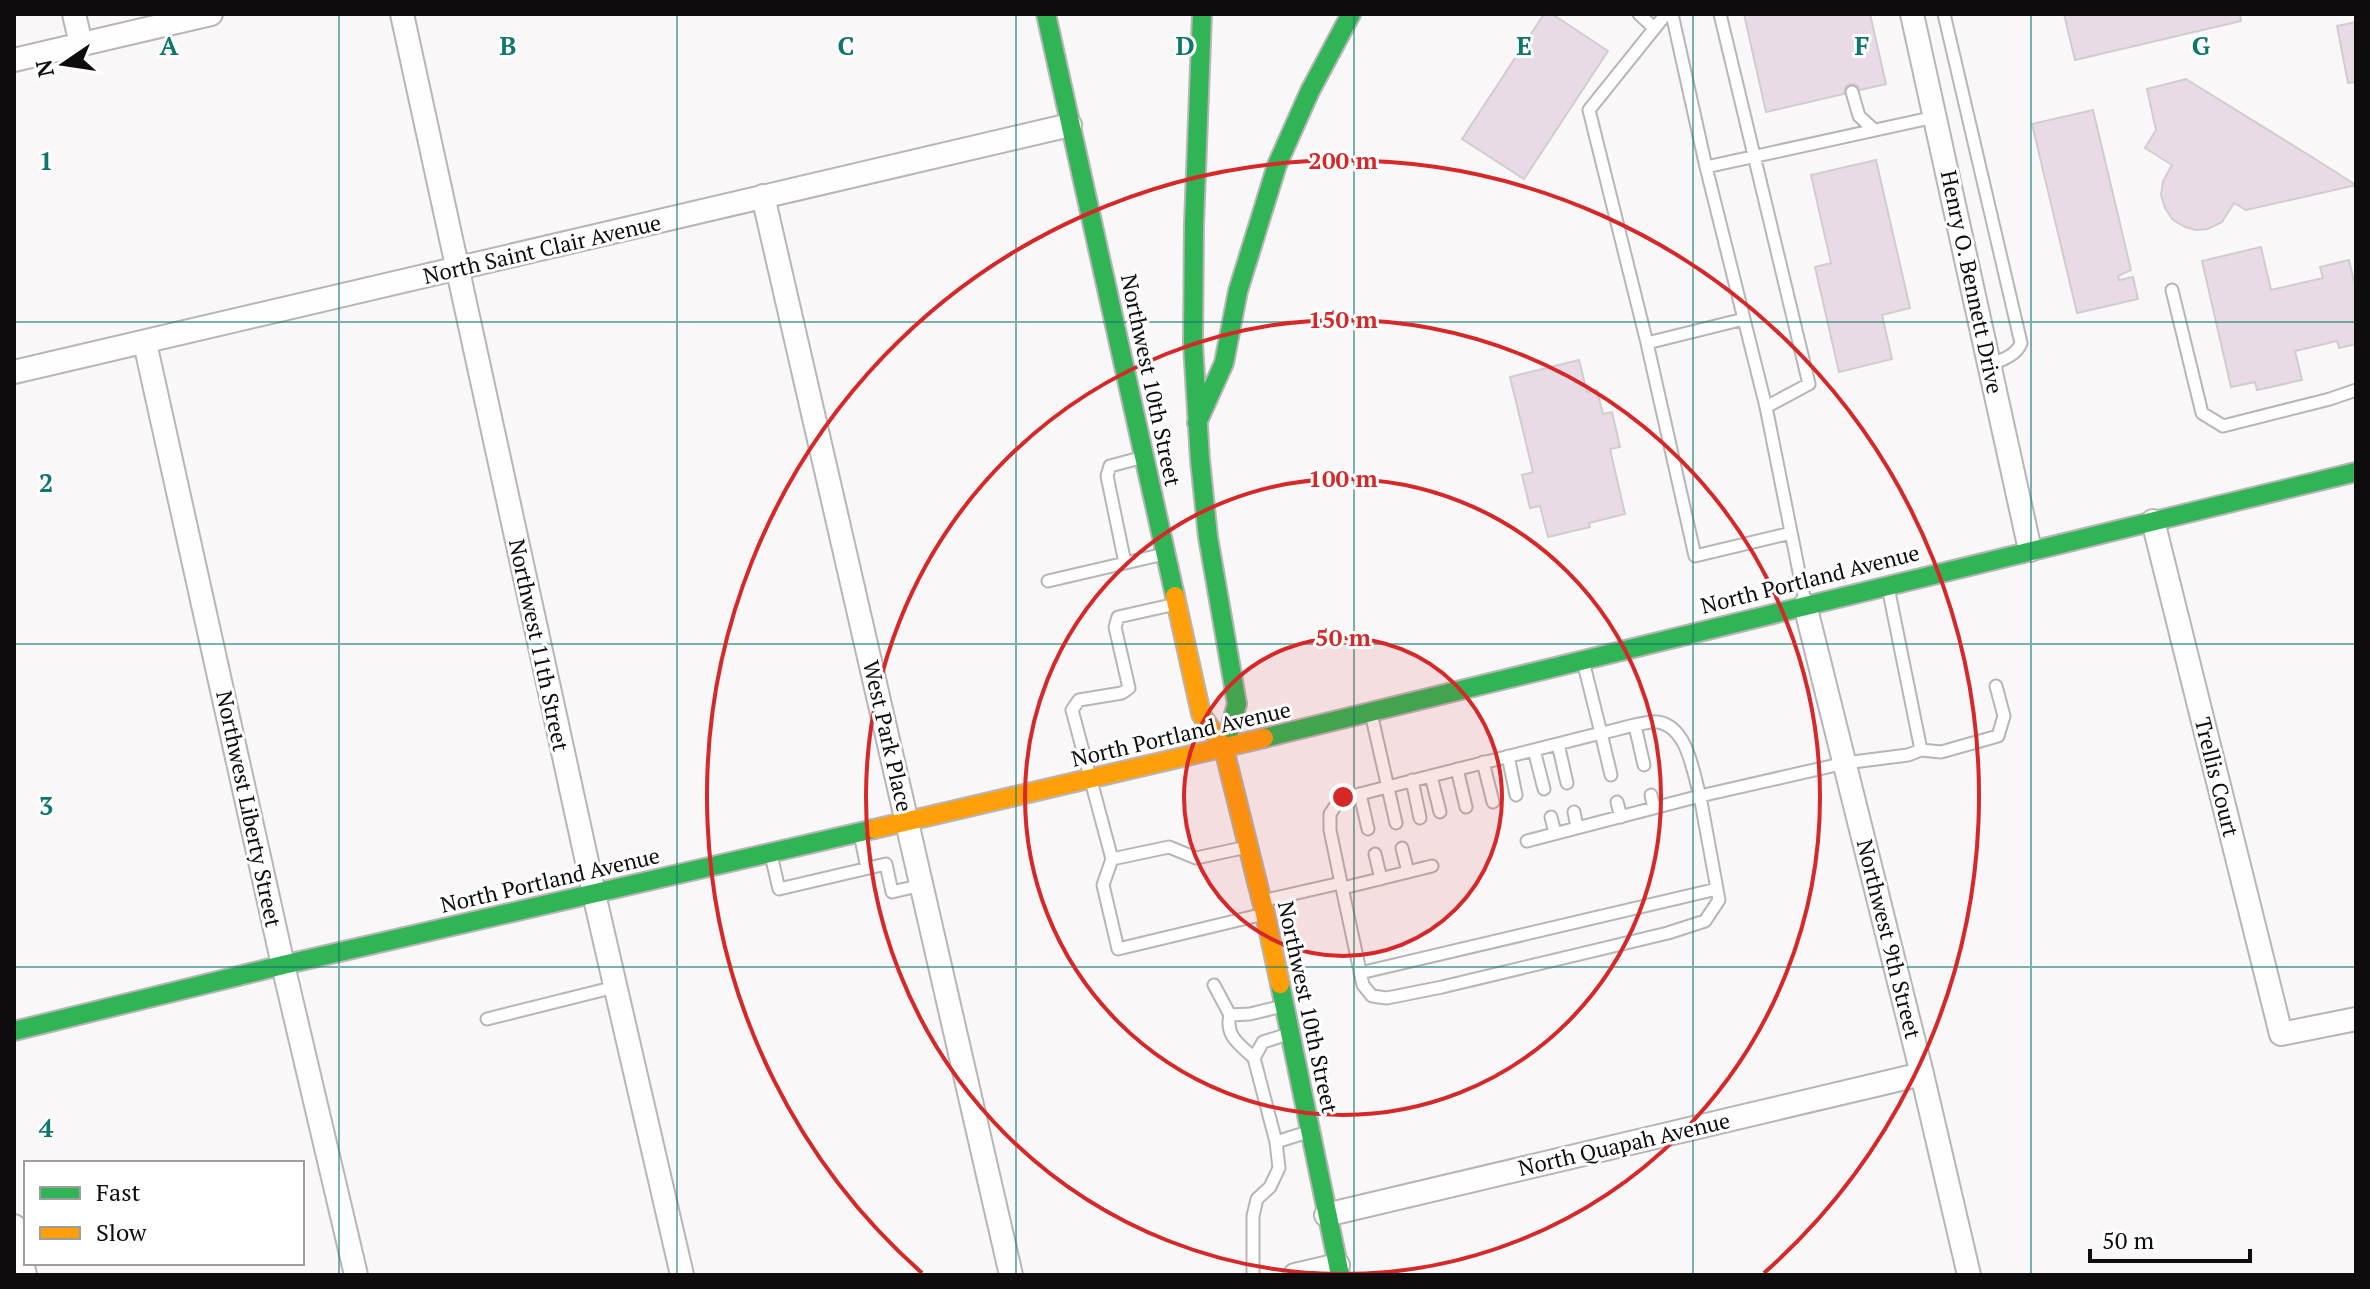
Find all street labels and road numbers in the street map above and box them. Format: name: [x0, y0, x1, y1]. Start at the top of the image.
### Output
street label: Henry O. Bennett Drive: [1935, 168, 2010, 396]
street label: North Saint Clair Avenue: [420, 207, 664, 290]
street label: Northwest 10th Street: [1115, 271, 1188, 489]
street label: Northwest 11th Street: [503, 536, 576, 754]
street label: North Portland Avenue: [1698, 537, 1922, 620]
street label: West Park Place: [857, 657, 920, 814]
street label: Northwest Liberty Street: [210, 688, 289, 930]
street label: North Portland Avenue: [1068, 694, 1293, 773]
street label: Trellis Court: [2189, 714, 2246, 840]
street label: Northwest 9th Street: [1851, 836, 1928, 1042]
street label: North Portland Avenue: [437, 840, 662, 919]
street label: Northwest 10th Street: [1272, 898, 1345, 1116]
street label: North Quapah Avenue: [1515, 1105, 1733, 1182]

